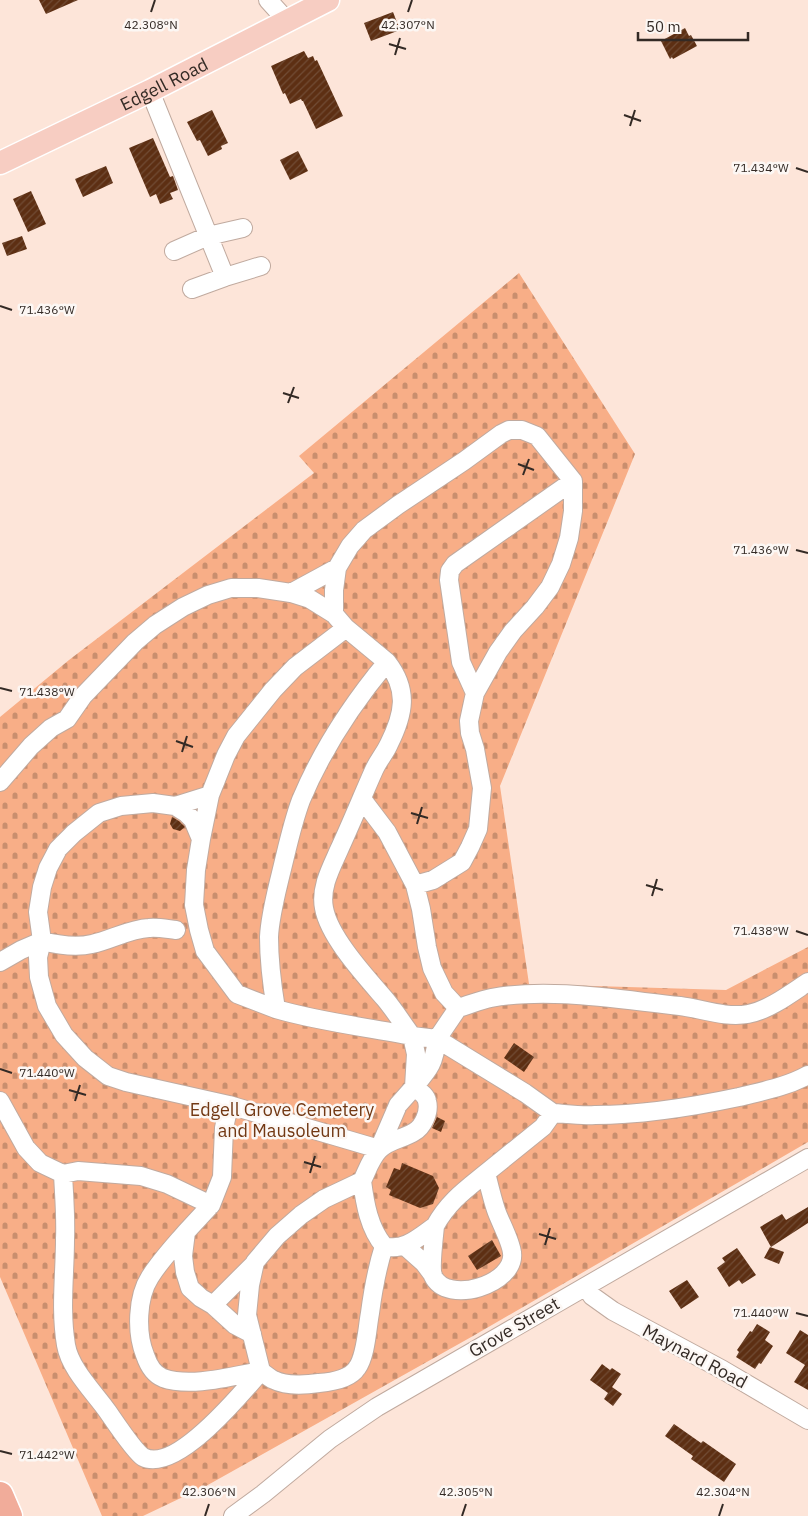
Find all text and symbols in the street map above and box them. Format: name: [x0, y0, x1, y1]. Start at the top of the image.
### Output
scale bar: [638, 10, 748, 42]
text: 42.308°N: [124, 17, 178, 32]
text: 42.307°N: [381, 17, 435, 32]
text: 50 m: [646, 17, 681, 36]
street label: Edgell Road: [116, 52, 212, 115]
text: 71.434°W: [733, 160, 789, 175]
text: 71.436°W: [19, 302, 75, 317]
text: 71.436°W: [733, 542, 789, 557]
text: 71.438°W: [19, 684, 75, 699]
text: 71.438°W: [733, 923, 789, 938]
text: 71.440°W: [19, 1065, 75, 1080]
park label: Edgell Grove Cemetery and Mausoleum: [190, 1098, 374, 1142]
street label: Grove Street: [464, 1292, 564, 1362]
text: 71.440°W: [733, 1305, 789, 1320]
street label: Maynard Road: [639, 1319, 751, 1393]
text: 71.442°W: [19, 1447, 75, 1462]
text: 42.306°N: [182, 1484, 236, 1499]
text: 42.305°N: [439, 1484, 493, 1499]
text: 42.304°N: [696, 1484, 750, 1499]

